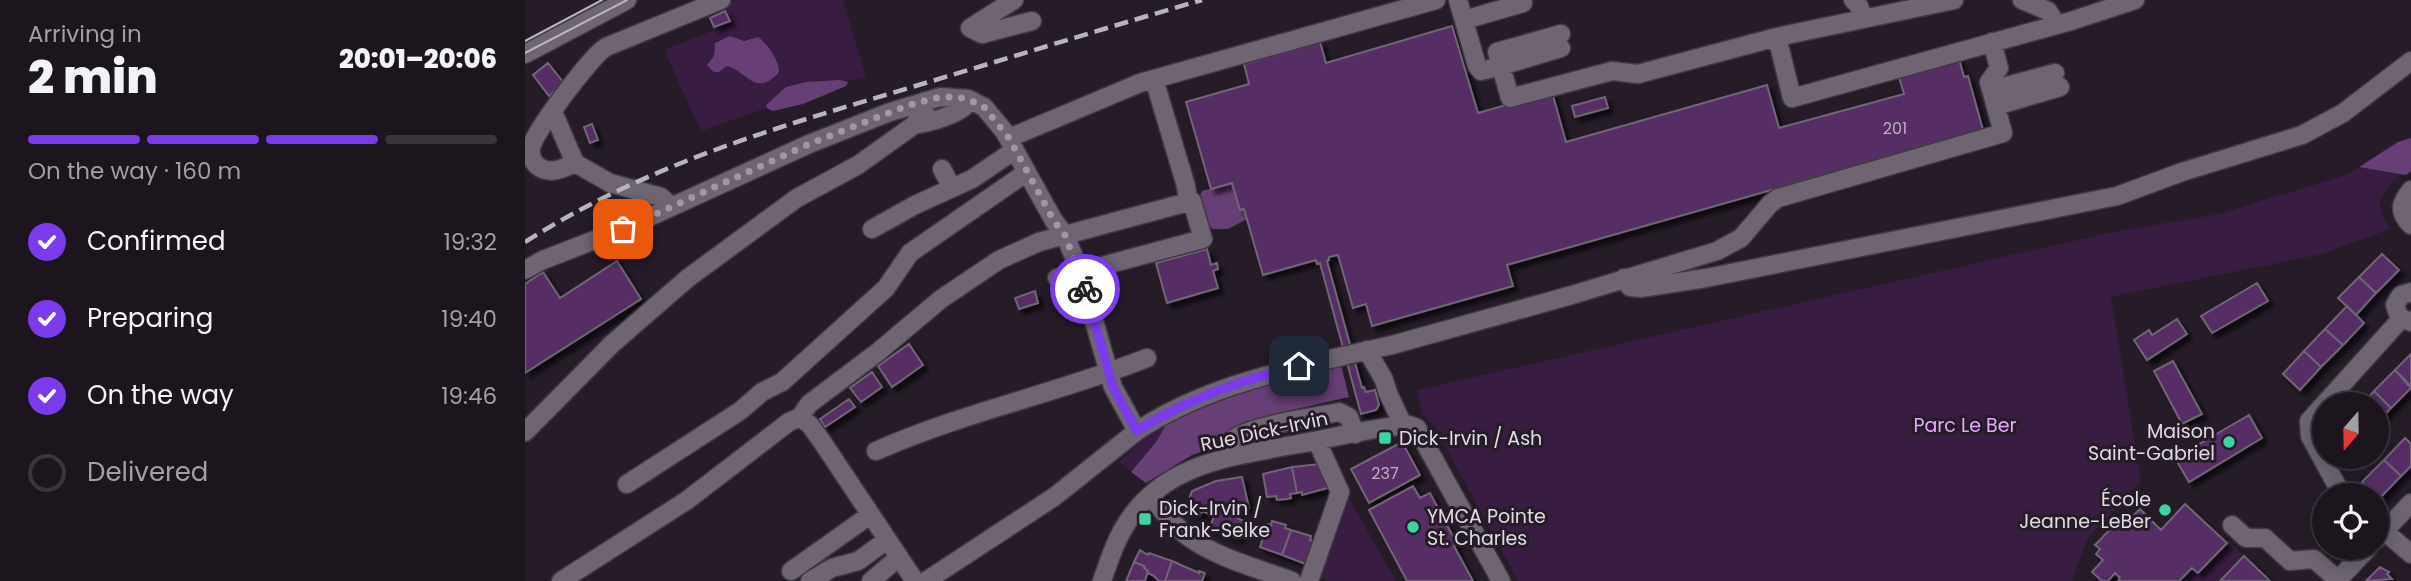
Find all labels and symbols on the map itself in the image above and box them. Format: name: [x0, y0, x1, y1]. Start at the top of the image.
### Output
house number: 201: [1883, 117, 1907, 140]
pin: [593, 199, 653, 259]
courier: [1050, 254, 1120, 324]
pin: [1269, 336, 1329, 396]
north arrow: [2312, 392, 2389, 469]
street label: Rue Dick-Irvin: [1198, 405, 1330, 458]
park label: Parc Le Ber: [1913, 412, 2017, 439]
place label: Maison Saint-Gabriel: [2088, 418, 2215, 467]
place label: Dick-Irvin / Ash: [1399, 425, 1542, 452]
marker: Dick-Irvin / Ash: [1377, 430, 1393, 446]
marker: Maison Saint-Gabriel: [2221, 434, 2237, 450]
house number: 237: [1371, 462, 1399, 485]
place label: École Jeanne-LeBer: [2019, 486, 2151, 535]
place label: Dick-Irvin / Frank-Selke: [1159, 495, 1270, 544]
marker: École Jeanne-LeBer: [2157, 502, 2173, 518]
place label: YMCA Pointe St. Charles: [1427, 503, 1546, 552]
marker: Dick-Irvin / Frank-Selke: [1137, 511, 1153, 527]
marker: YMCA Pointe St. Charles: [1405, 519, 1421, 535]

